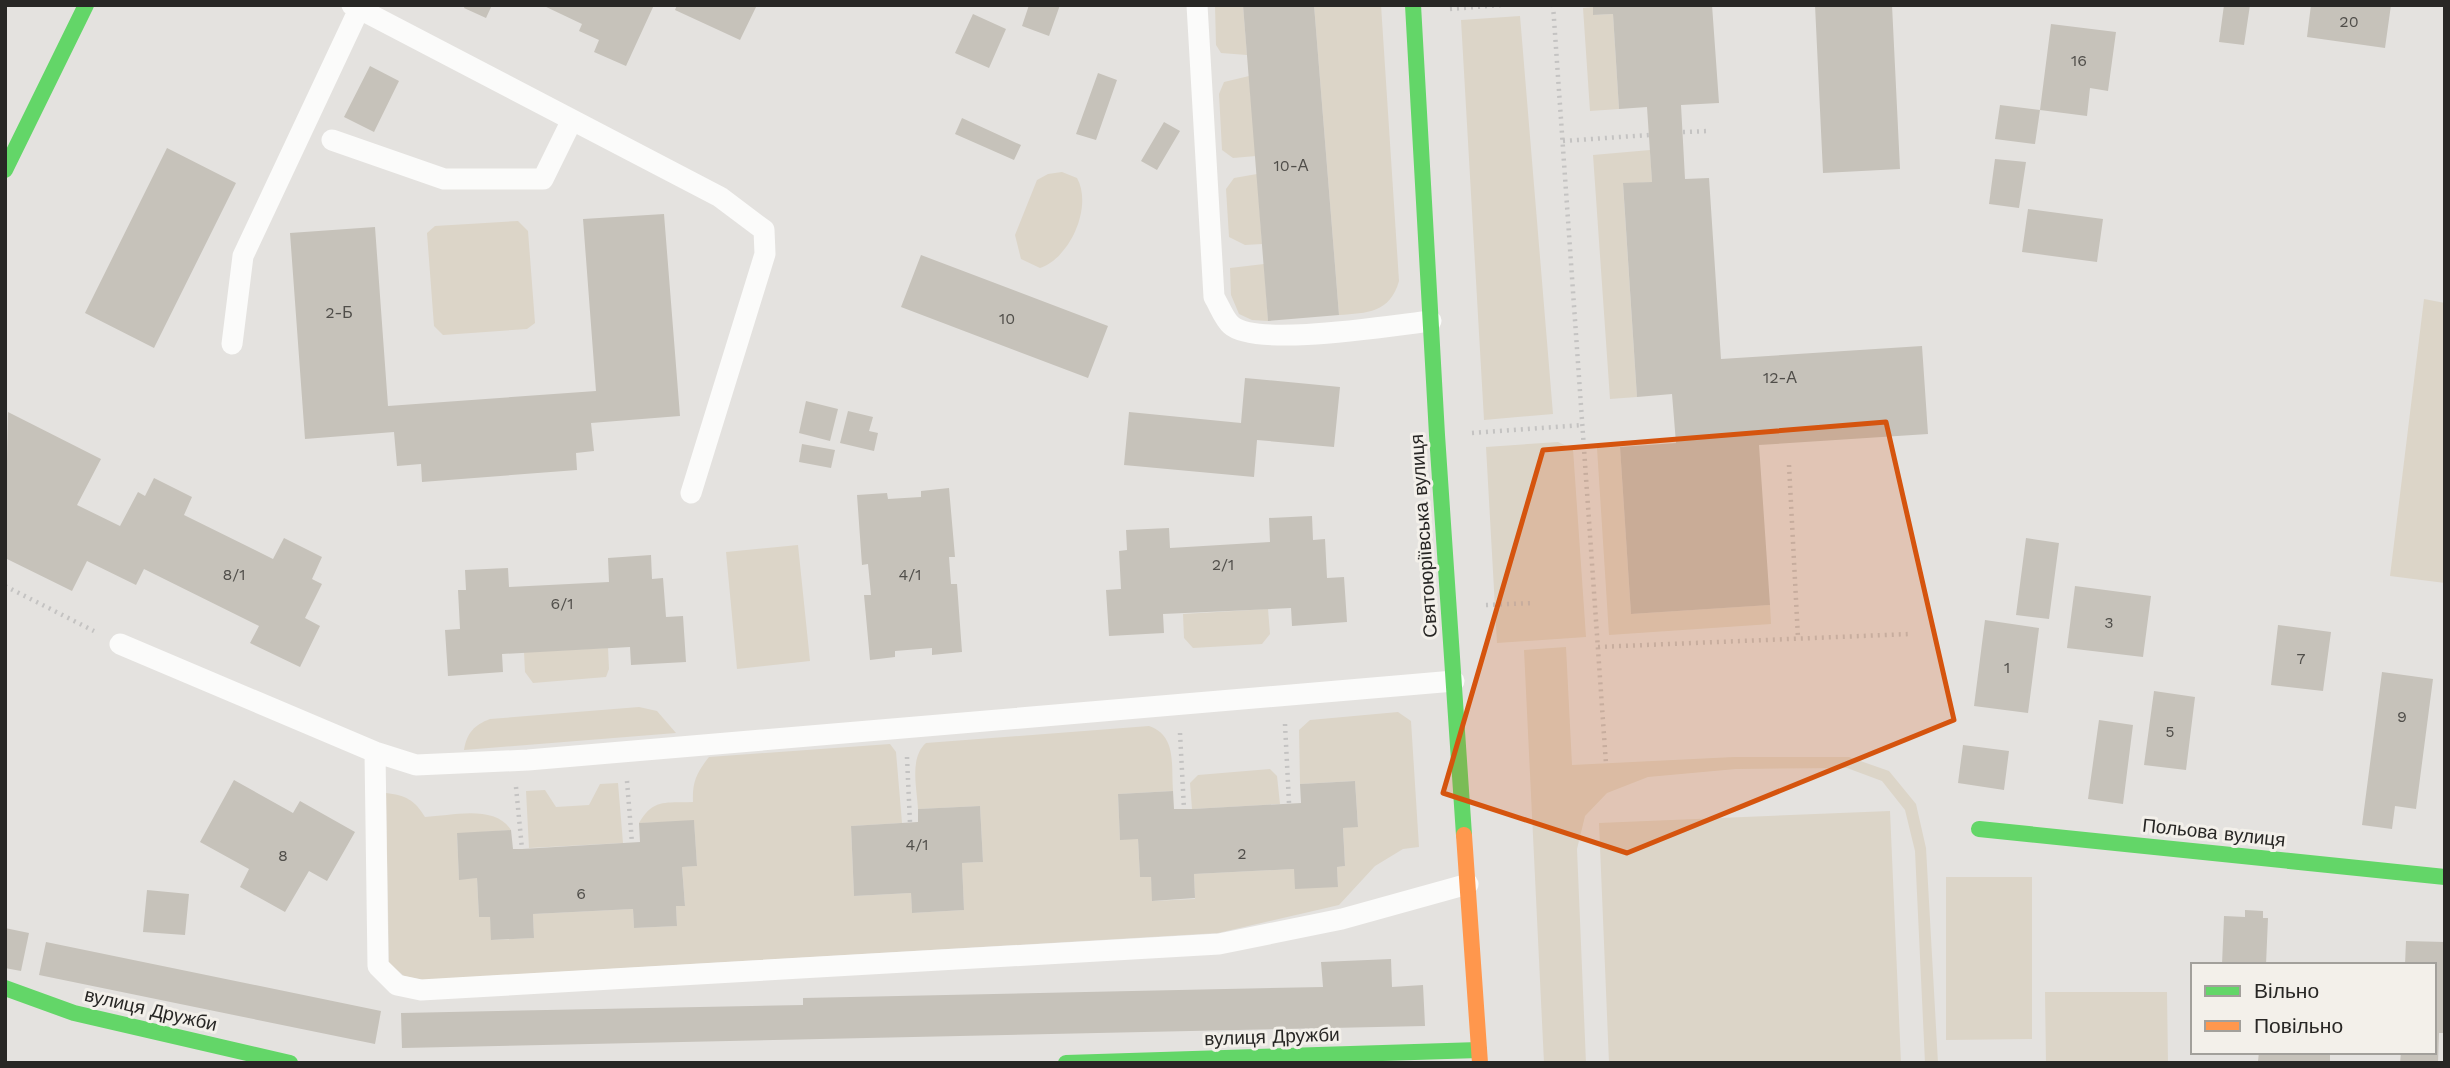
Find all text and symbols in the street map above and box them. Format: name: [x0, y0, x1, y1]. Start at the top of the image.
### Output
house number: 20: [2339, 12, 2359, 31]
house number: 16: [2071, 51, 2087, 70]
house number: 10-А: [1273, 156, 1309, 175]
house number: 2-Б: [325, 303, 353, 322]
house number: 10: [999, 309, 1015, 328]
house number: 12-А: [1763, 368, 1797, 387]
street label: Святоюріївська вулиця: [1405, 433, 1442, 638]
house number: 2/1: [1212, 555, 1234, 574]
house number: 8/1: [222, 565, 246, 584]
house number: 4/1: [898, 565, 922, 584]
house number: 6/1: [551, 594, 573, 613]
house number: 3: [2104, 613, 2114, 632]
house number: 7: [2297, 649, 2306, 668]
house number: 1: [2004, 658, 2010, 677]
house number: 9: [2397, 707, 2407, 726]
house number: 5: [2165, 722, 2175, 741]
street label: Польова вулиця: [2141, 814, 2287, 851]
house number: 4/1: [905, 835, 929, 854]
house number: 2: [1237, 844, 1247, 863]
house number: 8: [278, 846, 288, 865]
house number: 6: [576, 884, 586, 903]
legend: [2191, 963, 2436, 1054]
text: Вільно: [2254, 978, 2319, 1003]
street label: вулиця Дружби: [82, 983, 219, 1036]
text: Повільно: [2254, 1013, 2343, 1038]
street label: вулиця Дружби: [1204, 1023, 1340, 1050]

